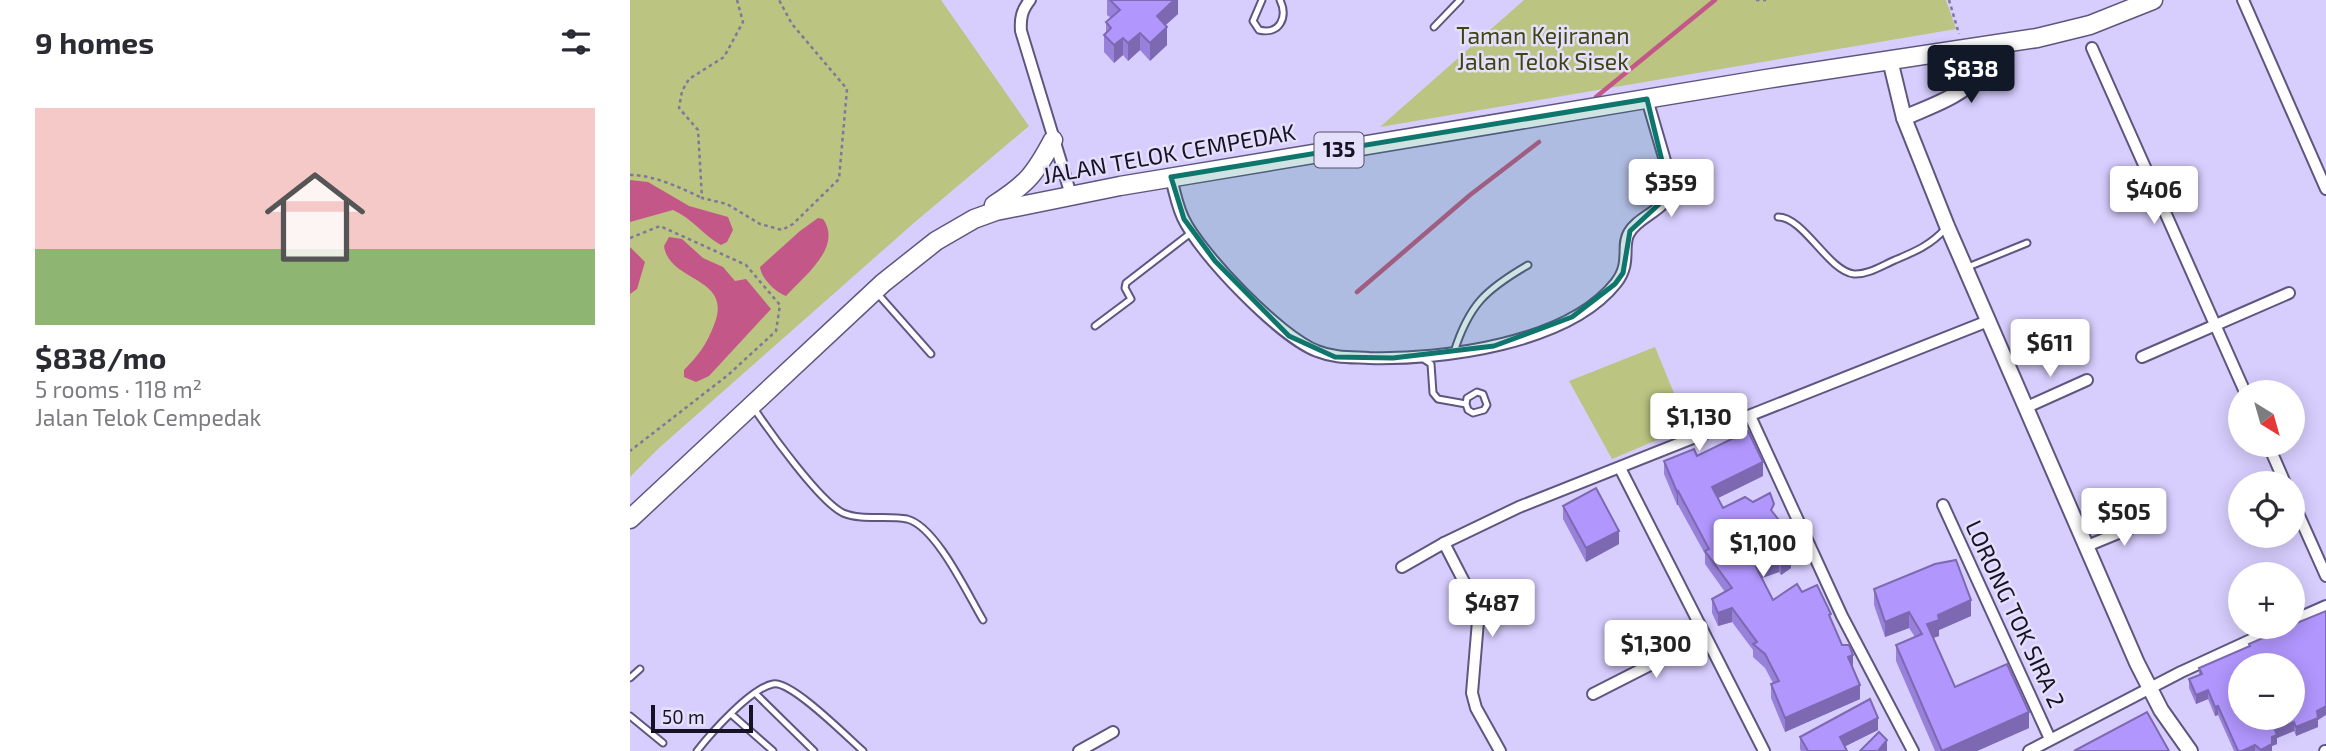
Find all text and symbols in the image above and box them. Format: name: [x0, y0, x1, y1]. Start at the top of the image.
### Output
park label: Taman Kejiranan Jalan Telok Sisek: [1456, 21, 1630, 75]
icon: filters: [557, 23, 595, 61]
text: 9 homes: [35, 24, 154, 60]
pin: $838: [1930, 46, 2012, 105]
text: $838: [1943, 54, 1999, 82]
street label: JALAN TELOK CEMPEDAK: [1040, 117, 1298, 189]
road number: 135: [1314, 132, 1364, 168]
icon: home: [252, 154, 378, 280]
pin: $359: [1630, 160, 1712, 219]
pin: $406: [2113, 166, 2195, 226]
text: $359: [1645, 168, 1697, 196]
text: $406: [2126, 175, 2182, 203]
pin: $611: [2009, 320, 2091, 379]
text: $611: [2027, 328, 2073, 356]
text: $838/mo: [35, 339, 167, 375]
text: 5 rooms · 118 m²: [35, 375, 202, 403]
north arrow: [2228, 380, 2305, 457]
map controls: [2228, 380, 2305, 730]
pin: $1,130: [1642, 393, 1756, 453]
text: $1,130: [1666, 402, 1732, 430]
text: Jalan Telok Cempedak: [35, 403, 261, 431]
button: locate: [2228, 471, 2305, 548]
pin: $505: [2083, 489, 2165, 548]
text: $505: [2097, 497, 2151, 525]
street label: LORONG TOK SIRA 2: [1960, 515, 2072, 712]
pin: $1,100: [1706, 520, 1820, 579]
text: $1,100: [1730, 528, 1796, 556]
button: +: [2228, 562, 2305, 639]
pin: $487: [1451, 580, 1533, 639]
text: $487: [1465, 588, 1519, 616]
pin: $1,300: [1599, 620, 1713, 680]
text: $1,300: [1621, 629, 1691, 657]
button: −: [2228, 653, 2305, 730]
scale bar: [651, 702, 752, 734]
text: 50 m: [662, 705, 705, 728]

